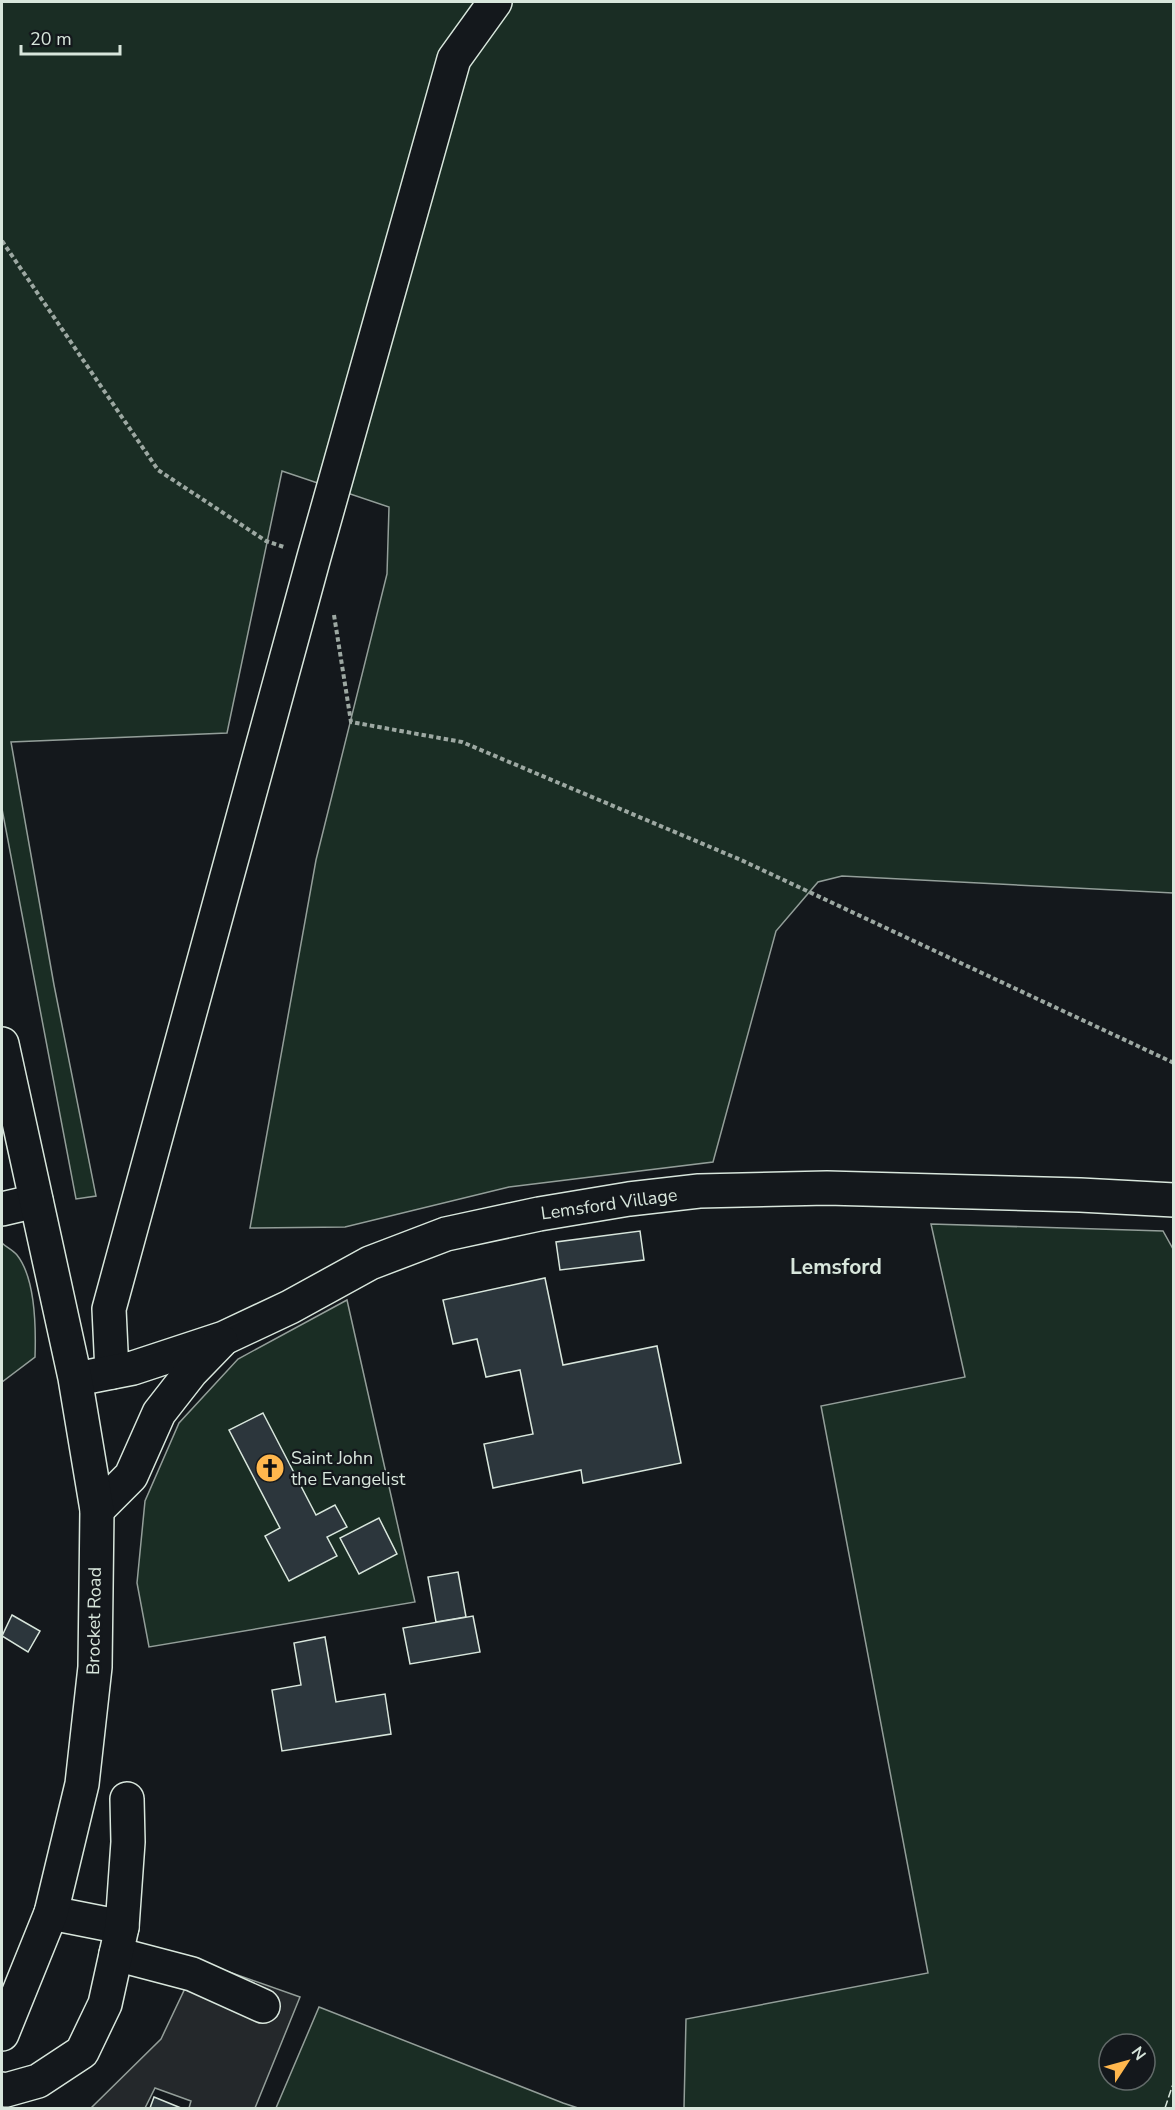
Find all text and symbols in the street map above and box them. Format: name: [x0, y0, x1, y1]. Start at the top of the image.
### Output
scale bar: [21, 18, 120, 56]
text: 20 m: [30, 27, 72, 51]
street label: Lemsford Village: [539, 1183, 679, 1225]
district label: Lemsford: [790, 1253, 882, 1281]
place label: Saint John the Evangelist: [291, 1446, 406, 1491]
church icon: Saint John the Evangelist: [254, 1452, 286, 1484]
street label: Brocket Road: [81, 1567, 107, 1675]
north arrow: [1097, 2032, 1157, 2092]
text: N: [1126, 2042, 1151, 2065]

